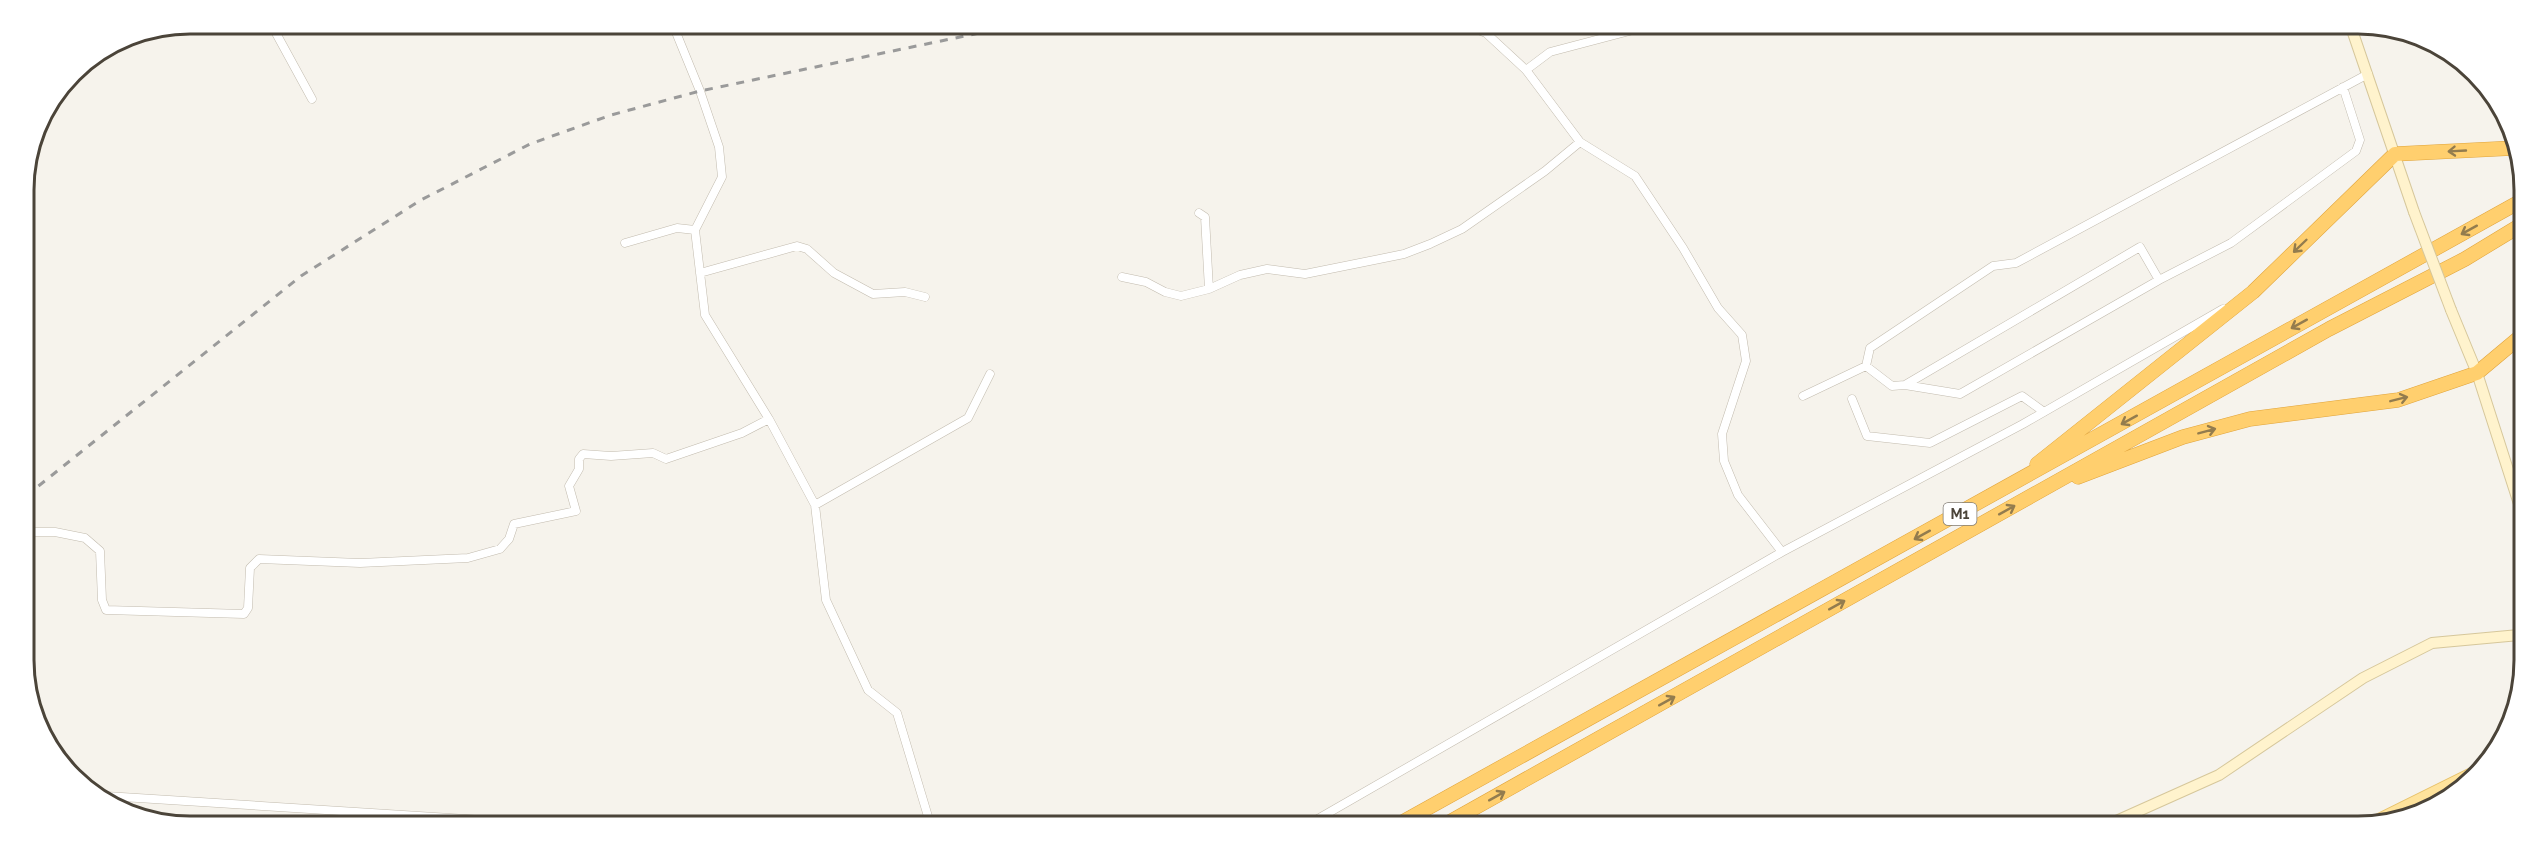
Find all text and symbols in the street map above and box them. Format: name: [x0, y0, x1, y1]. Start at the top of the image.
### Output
one-way arrow: [2448, 145, 2468, 156]
one-way arrow: [2461, 225, 2479, 236]
one-way arrow: [2292, 239, 2307, 254]
one-way arrow: [2291, 318, 2308, 330]
one-way arrow: [2389, 392, 2408, 404]
one-way arrow: [2121, 414, 2138, 426]
one-way arrow: [2197, 424, 2216, 436]
road number: M1: [1944, 503, 1976, 525]
one-way arrow: [1998, 503, 2015, 515]
one-way arrow: [1914, 529, 1931, 541]
one-way arrow: [1828, 599, 1845, 611]
one-way arrow: [1658, 694, 1675, 706]
one-way arrow: [1488, 790, 1505, 802]

